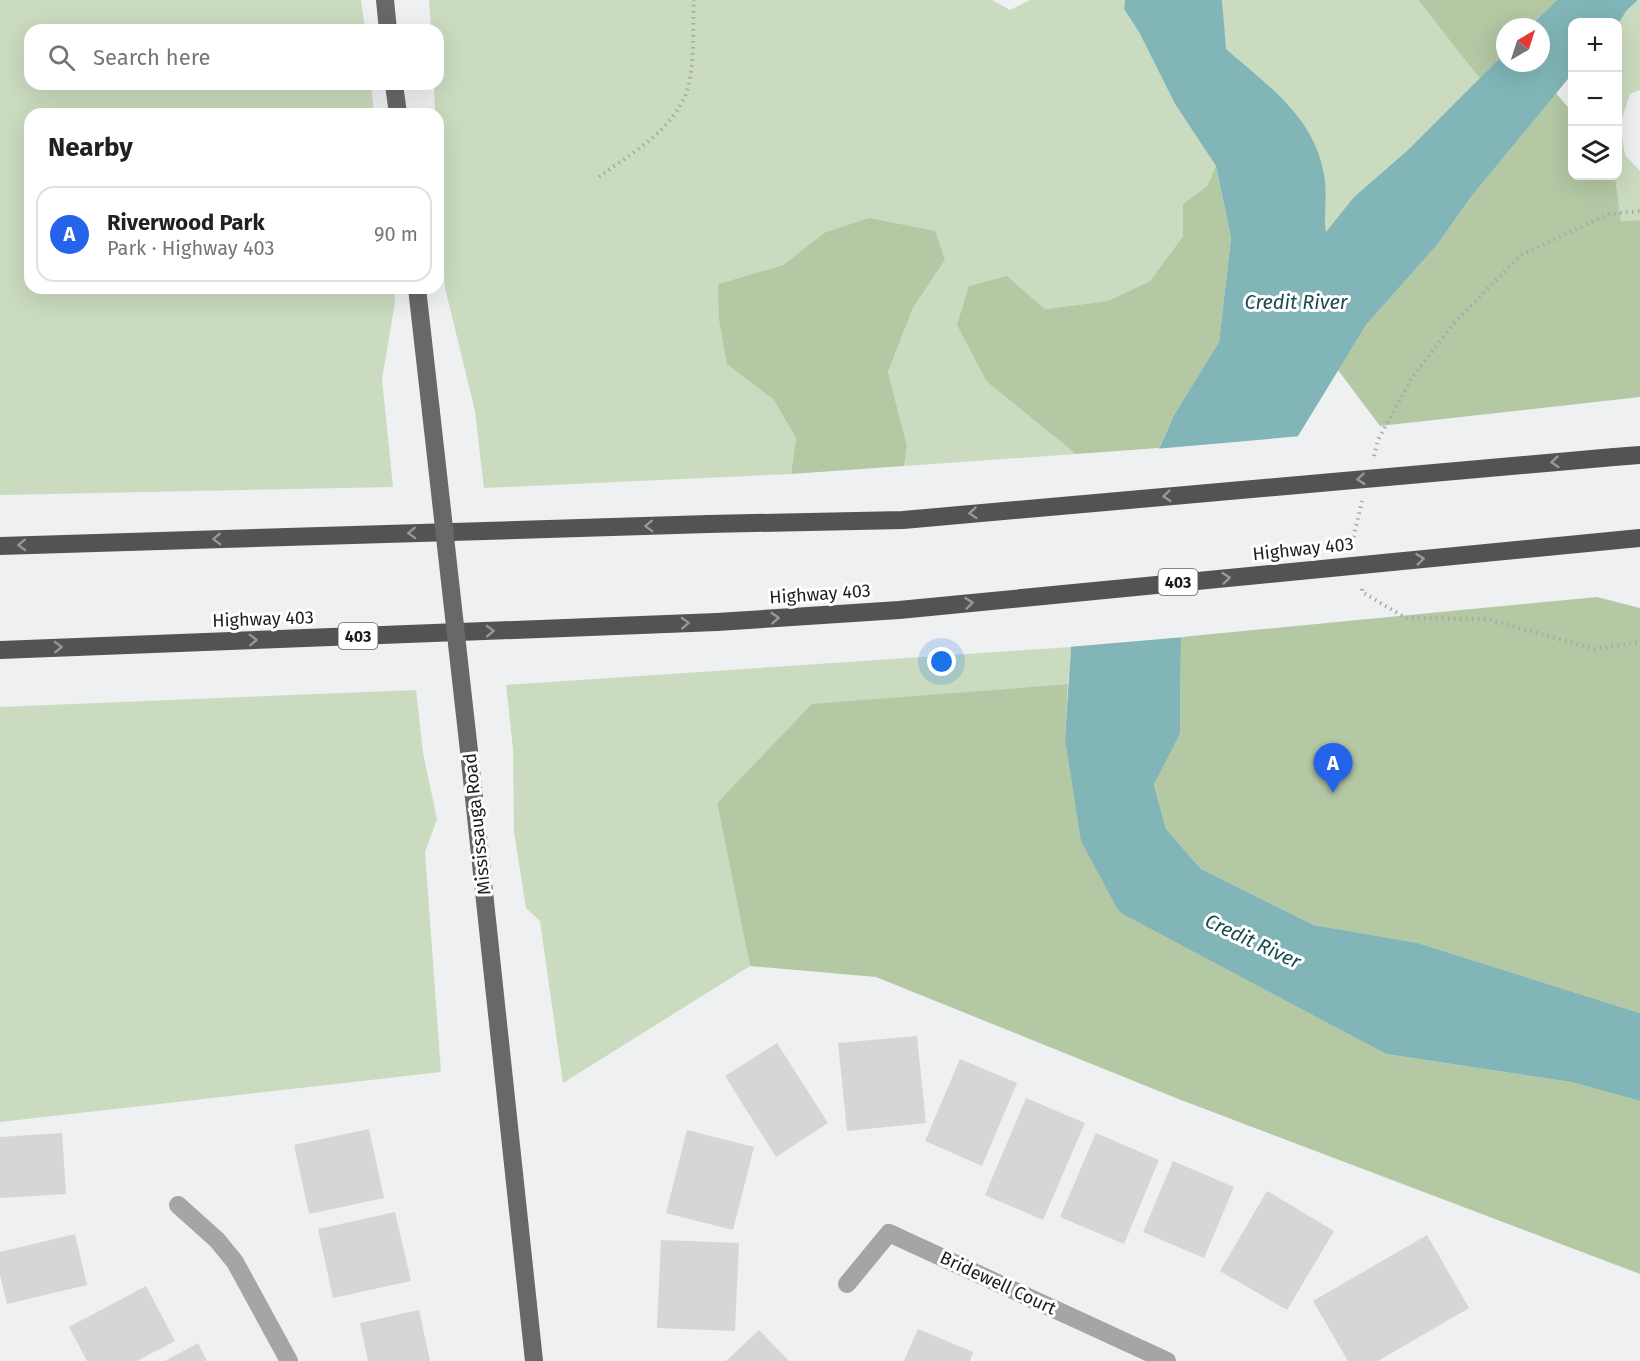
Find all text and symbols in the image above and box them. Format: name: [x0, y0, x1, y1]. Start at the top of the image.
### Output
north arrow: [1496, 18, 1550, 72]
map controls: [1568, 18, 1622, 180]
button: +: [1568, 18, 1622, 72]
search box: [24, 24, 444, 90]
icon: search: [45, 41, 78, 74]
text: Search here: [93, 44, 211, 71]
button: −: [1568, 72, 1622, 126]
button: layers: [1568, 126, 1622, 180]
text: Nearby: [48, 132, 133, 163]
text: Riverwood Park: [107, 209, 265, 236]
text: A: [64, 222, 75, 246]
text: 90 m: [374, 222, 418, 246]
text: Park · Highway 403: [107, 236, 275, 260]
water label: Credit River: [1245, 290, 1349, 314]
one-way arrow: [1551, 455, 1560, 468]
one-way arrow: [1357, 472, 1366, 485]
one-way arrow: [1162, 489, 1171, 502]
one-way arrow: [968, 506, 977, 519]
one-way arrow: [645, 520, 654, 533]
one-way arrow: [408, 527, 417, 540]
one-way arrow: [213, 533, 222, 545]
street label: Highway 403: [1251, 533, 1355, 565]
one-way arrow: [18, 539, 27, 551]
one-way arrow: [1416, 553, 1425, 566]
road number: 403: [1158, 569, 1198, 595]
one-way arrow: [1221, 572, 1231, 585]
street label: Highway 403: [769, 579, 871, 609]
one-way arrow: [965, 597, 974, 610]
street label: Highway 403: [212, 606, 314, 632]
one-way arrow: [770, 612, 779, 625]
one-way arrow: [681, 617, 690, 630]
road number: 403: [338, 623, 378, 649]
one-way arrow: [486, 624, 495, 637]
one-way arrow: [249, 634, 258, 646]
one-way arrow: [54, 641, 63, 654]
your location: [927, 647, 956, 676]
pin: A: [1314, 744, 1352, 793]
street label: Mississauga Road: [459, 752, 495, 896]
water label: Credit River: [1201, 908, 1306, 974]
street label: Bridewell Court: [936, 1246, 1060, 1320]

